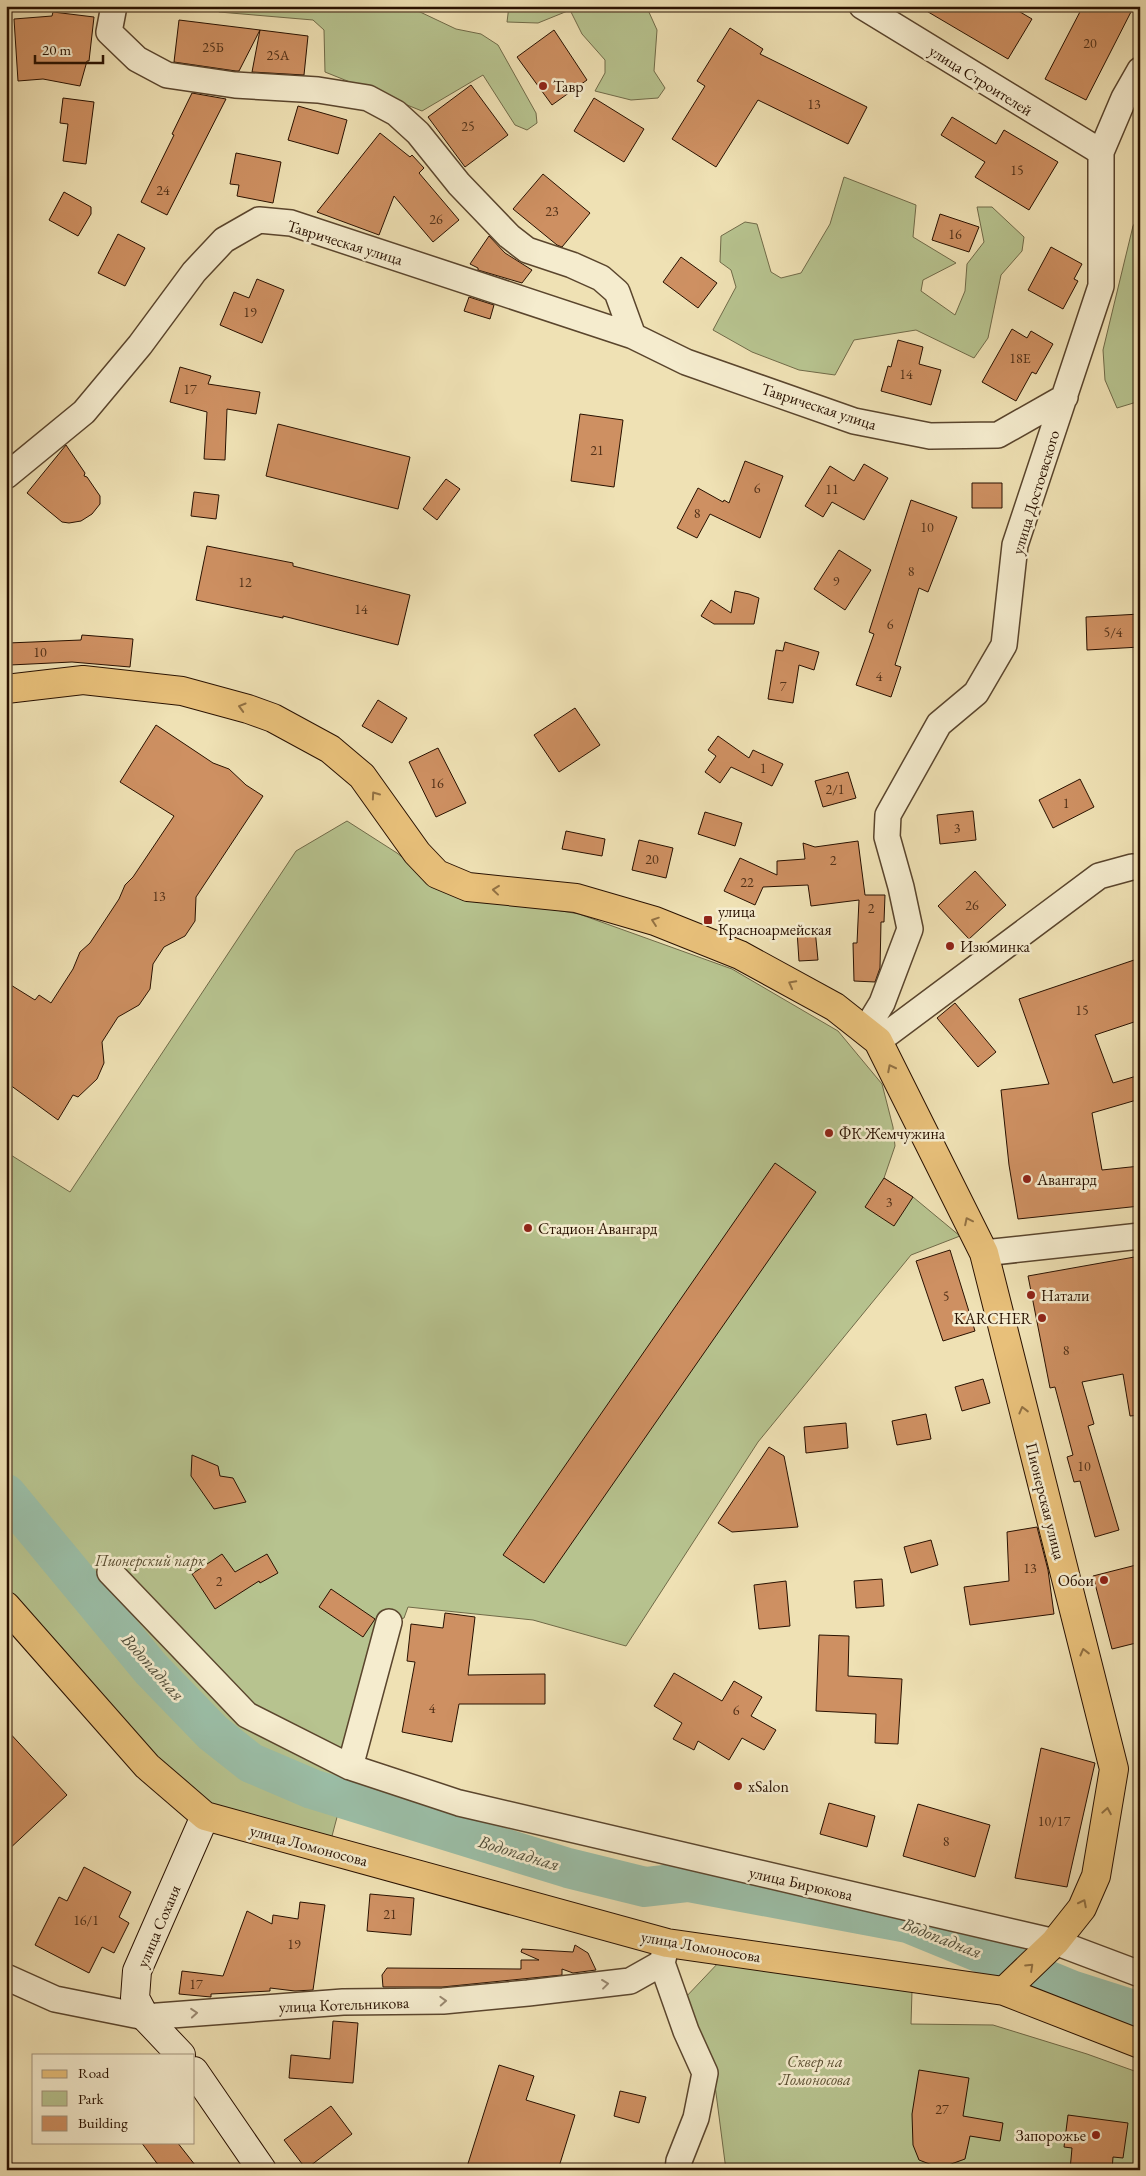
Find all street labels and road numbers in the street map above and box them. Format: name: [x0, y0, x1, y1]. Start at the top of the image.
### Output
street label: улица Строителей: [925, 40, 1037, 121]
street label: Таврическая улица: [284, 215, 406, 270]
street label: Таврическая улица: [759, 378, 880, 435]
street label: улица Достоевского: [1007, 427, 1064, 557]
street label: Пионерская улица: [1021, 1440, 1070, 1563]
street label: улица Ломоносова: [248, 1820, 371, 1871]
street label: улица Бирюкова: [747, 1861, 855, 1906]
street label: улица Соханя: [132, 1882, 185, 1971]
street label: улица Ломоносова: [639, 1926, 763, 1967]
street label: улица Котельникова: [278, 1992, 410, 2017]

